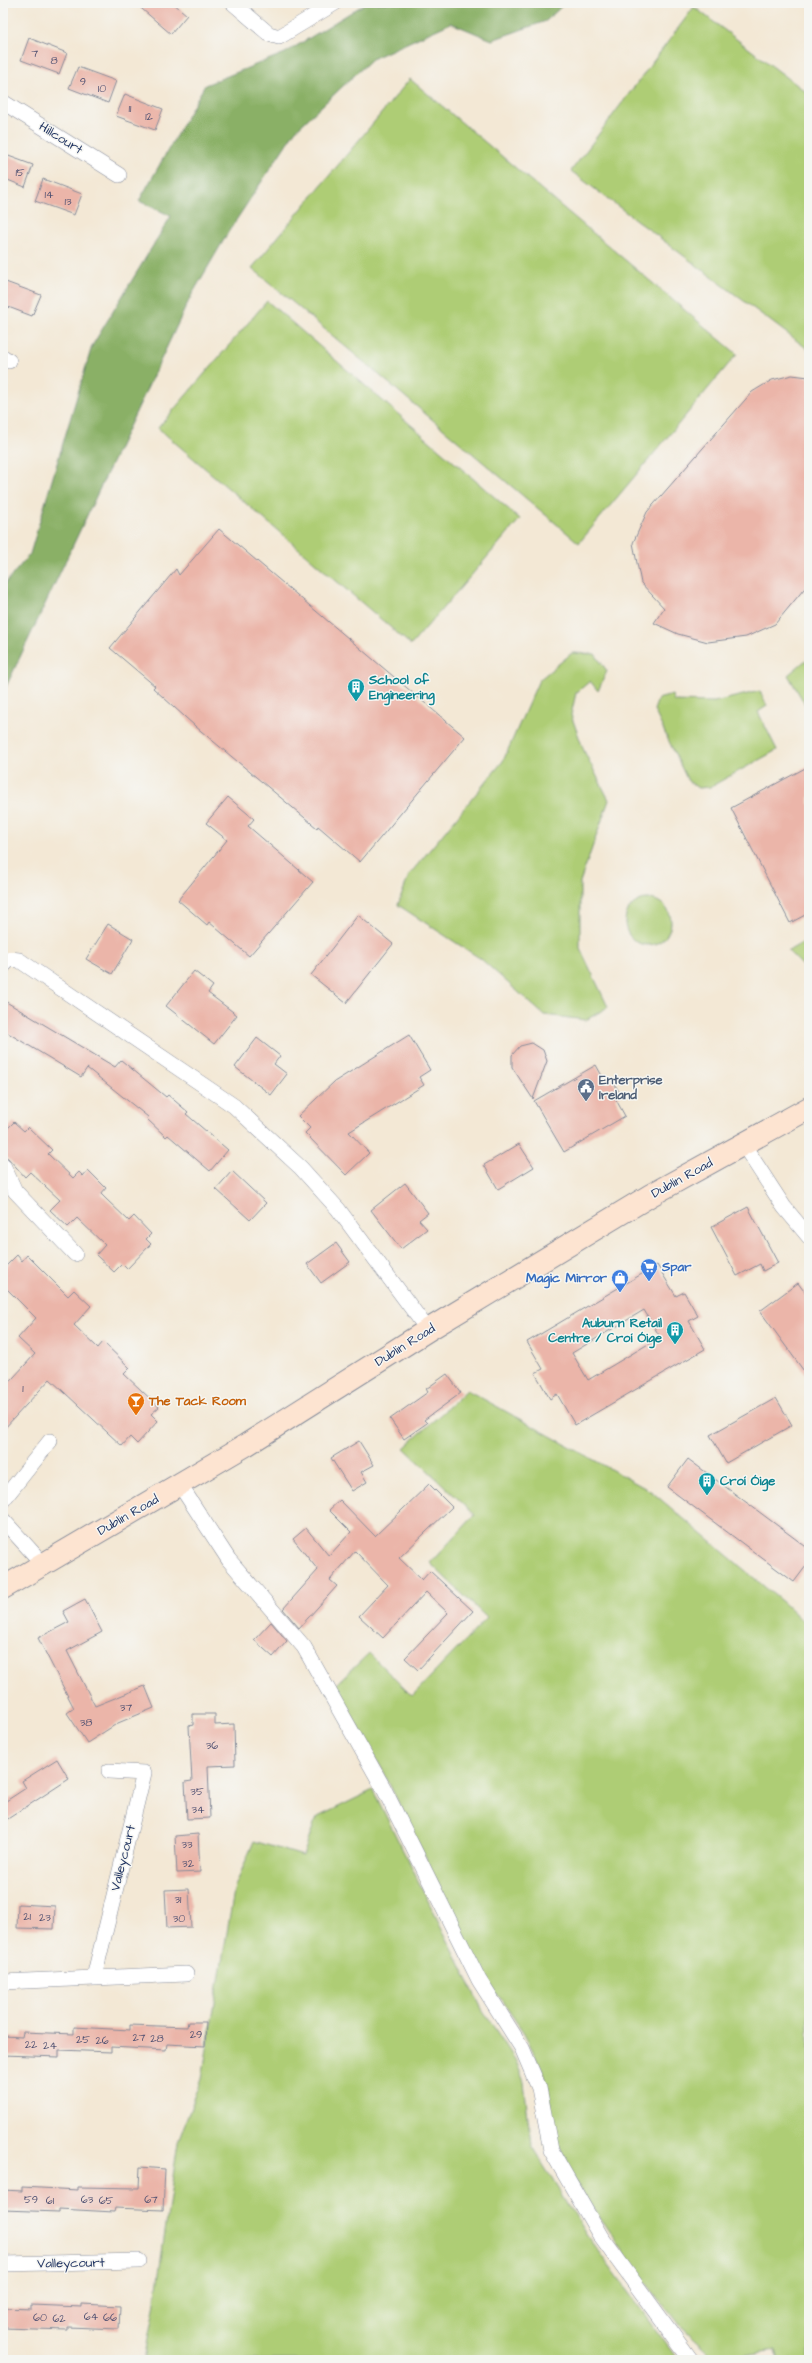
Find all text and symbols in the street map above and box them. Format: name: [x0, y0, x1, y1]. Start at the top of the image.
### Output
house number: 7: [32, 46, 39, 61]
house number: 8: [50, 53, 58, 68]
house number: 9: [80, 74, 86, 89]
house number: 10: [98, 81, 106, 96]
house number: 11: [129, 101, 132, 116]
house number: 12: [145, 109, 154, 124]
street label: Hillcourt: [36, 118, 87, 159]
house number: 15: [15, 165, 25, 180]
house number: 14: [45, 187, 54, 202]
house number: 13: [64, 194, 72, 209]
place label: School of Engineering: [368, 671, 435, 706]
building icon: School of Engineering: [346, 677, 366, 702]
place label: Enterprise Ireland: [599, 1071, 663, 1104]
public building icon: Enterprise Ireland: [576, 1077, 596, 1102]
street label: Dublin Road: [648, 1154, 716, 1202]
supermarket icon: Spar: [639, 1257, 659, 1282]
place label: Spar: [661, 1258, 692, 1277]
shop icon: Magic Mirror: [610, 1268, 630, 1293]
place label: Magic Mirror: [526, 1269, 608, 1289]
place label: Auburn Retail Centre / Croí Óige: [548, 1314, 662, 1349]
street label: Dublin Road: [371, 1319, 439, 1371]
building icon: Auburn Retail Centre / Croí Óige: [665, 1320, 685, 1345]
house number: 1: [22, 1381, 24, 1396]
bar icon: The Tack Room: [126, 1391, 146, 1416]
place label: The Tack Room: [148, 1392, 247, 1410]
building icon: Croí Óige: [697, 1471, 717, 1496]
place label: Croí Óige: [720, 1472, 775, 1492]
street label: Dublin Road: [94, 1490, 162, 1540]
house number: 37: [120, 1700, 132, 1715]
house number: 38: [80, 1715, 92, 1730]
house number: 36: [206, 1738, 218, 1753]
house number: 35: [190, 1784, 204, 1799]
house number: 34: [191, 1802, 205, 1817]
street label: Valleycourt: [106, 1822, 141, 1893]
house number: 33: [181, 1837, 193, 1852]
house number: 32: [182, 1856, 195, 1871]
house number: 31: [174, 1892, 182, 1907]
house number: 21: [23, 1909, 31, 1924]
house number: 23: [39, 1910, 51, 1925]
house number: 30: [173, 1911, 185, 1926]
house number: 29: [190, 2027, 202, 2042]
house number: 27: [132, 2030, 146, 2045]
house number: 28: [150, 2031, 164, 2046]
house number: 25: [76, 2032, 90, 2047]
house number: 26: [95, 2033, 109, 2048]
house number: 22: [25, 2037, 38, 2052]
house number: 24: [43, 2038, 57, 2053]
house number: 59: [24, 2192, 38, 2207]
house number: 63: [81, 2192, 94, 2207]
house number: 67: [144, 2192, 158, 2207]
house number: 61: [46, 2193, 55, 2208]
house number: 65: [99, 2193, 114, 2208]
street label: Valleycourt: [37, 2253, 106, 2274]
house number: 64: [84, 2309, 99, 2324]
house number: 60: [33, 2310, 47, 2325]
house number: 66: [103, 2310, 117, 2325]
house number: 62: [52, 2311, 66, 2326]

